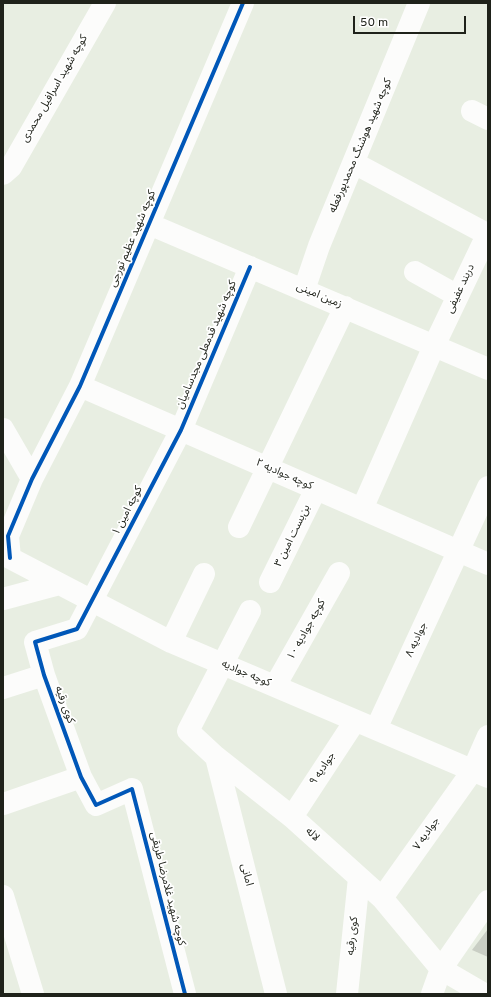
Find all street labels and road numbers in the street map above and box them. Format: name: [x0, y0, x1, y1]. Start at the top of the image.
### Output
street label: کوچه شهید اسرافیل محمدی: [19, 33, 91, 145]
street label: کوچه شهید هوشنگ محمدپورفعله: [327, 77, 395, 215]
street label: کوچه شهید عظیم تورجی: [107, 189, 159, 289]
street label: دربند عفیفی: [444, 262, 478, 316]
street label: کوچه شهید قدمعلی مجدسامیان: [174, 279, 240, 411]
street label: زمین امینی: [294, 280, 344, 312]
street label: کوچه جوادیه ۲: [253, 457, 315, 493]
street label: کوچه امین ۱: [110, 484, 146, 538]
street label: بن‌بست امین ۳: [272, 503, 314, 569]
street label: کوچه جوادیه ۱۰: [285, 597, 329, 663]
street label: جوادیه ۸: [403, 620, 431, 660]
street label: کوچه جوادیه: [219, 658, 273, 690]
street label: کوی رقیه: [51, 685, 77, 725]
street label: جوادیه ۹: [307, 750, 339, 788]
street label: جوادیه ۷: [411, 815, 443, 853]
street label: لاله: [302, 825, 322, 845]
street label: کوچه شهید غلامرضا طریقی: [146, 831, 188, 947]
street label: امانی: [237, 862, 255, 888]
street label: کوی رقیه: [344, 916, 362, 956]

